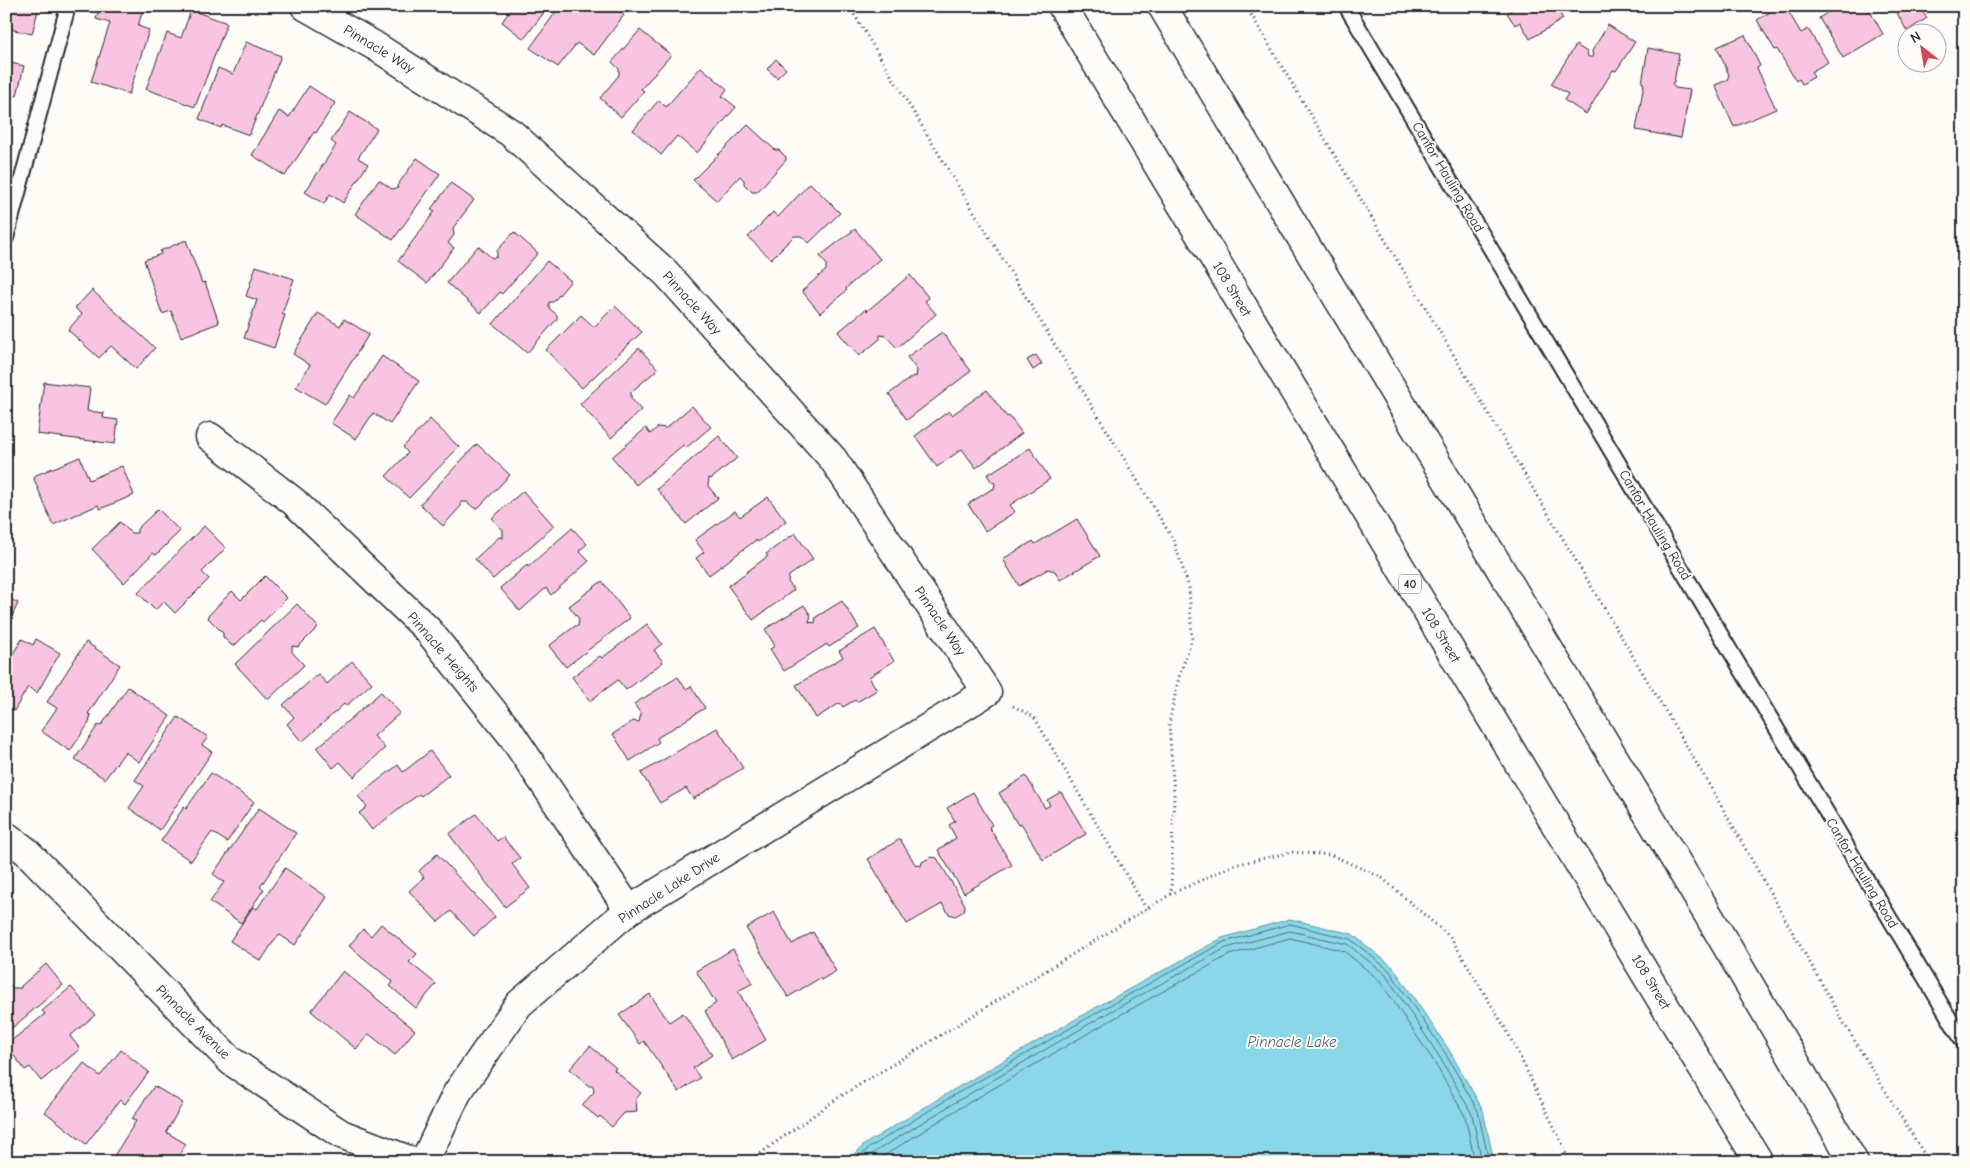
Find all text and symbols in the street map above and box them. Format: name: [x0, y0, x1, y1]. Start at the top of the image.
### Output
street label: Pinnacle Way: [340, 21, 418, 77]
north arrow: [1898, 22, 1948, 72]
text: N: [1907, 28, 1924, 47]
street label: Canfor Hauling Road: [1408, 119, 1488, 235]
street label: 108 Street: [1209, 258, 1256, 320]
street label: Pinnacle Way: [659, 268, 726, 339]
street label: Canfor Hauling Road: [1615, 467, 1695, 583]
road number: 40: [1399, 574, 1421, 594]
street label: Pinnacle Way: [911, 583, 970, 659]
street label: 108 Street: [1418, 604, 1465, 666]
street label: Pinnacle Heights: [404, 609, 482, 696]
street label: Canfor Hauling Road: [1822, 815, 1902, 931]
street label: Pinnacle Lake Drive: [615, 849, 723, 927]
street label: 108 Street: [1628, 951, 1675, 1013]
street label: Pinnacle Avenue: [152, 981, 234, 1063]
water label: Pinnacle Lake: [1247, 1033, 1337, 1051]

